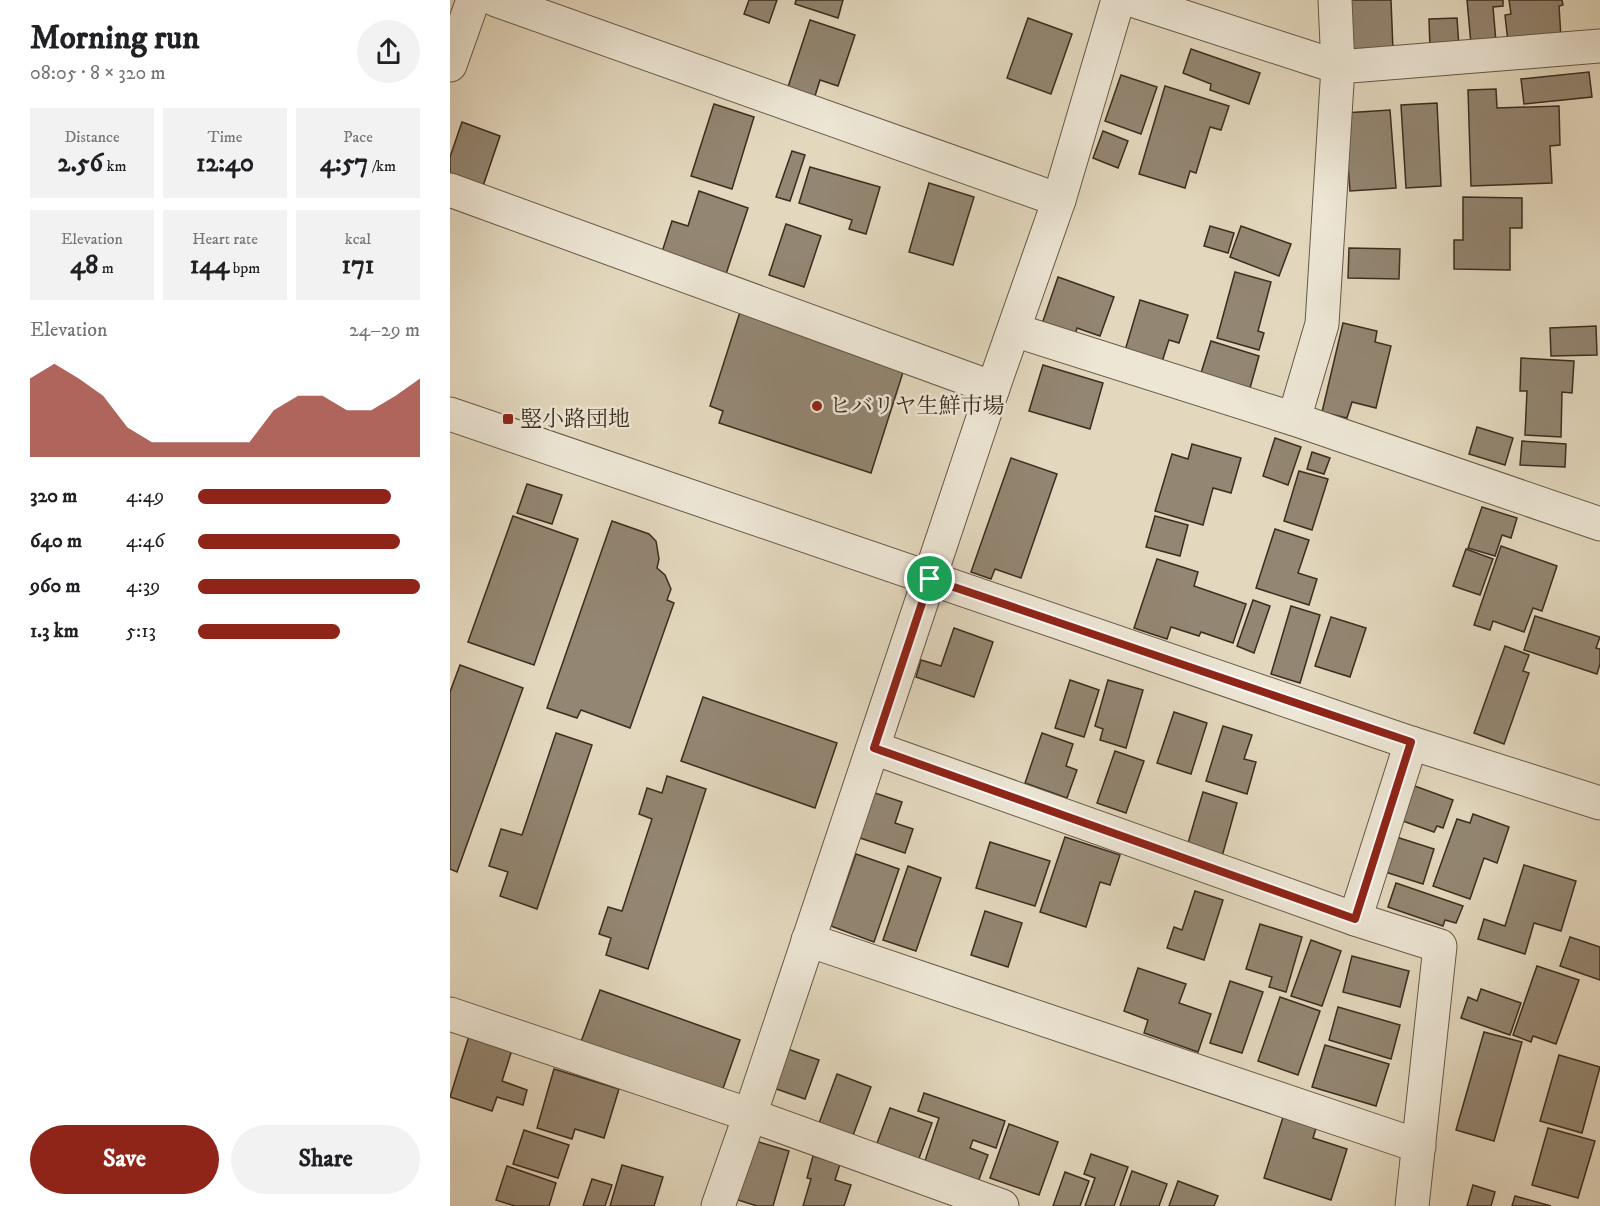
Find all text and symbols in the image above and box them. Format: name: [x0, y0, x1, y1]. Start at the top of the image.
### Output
text: Morning run: [30, 18, 199, 59]
button: share: [357, 20, 420, 83]
text: 08:05 · 8 × 320 m: [30, 61, 166, 86]
text: Distance: [64, 127, 120, 147]
text: Time: [208, 127, 242, 147]
text: Pace: [343, 127, 373, 147]
text: 2.56: [58, 147, 103, 180]
text: 12:40: [196, 147, 254, 180]
text: 4:57: [320, 147, 368, 180]
text: km: [103, 156, 126, 176]
text: /km: [368, 156, 396, 176]
text: Elevation: [61, 229, 123, 249]
text: Heart rate: [192, 229, 258, 249]
text: kcal: [345, 229, 371, 249]
text: 48: [70, 249, 98, 282]
text: 144: [190, 249, 229, 282]
text: 171: [342, 249, 374, 282]
text: m: [98, 258, 114, 278]
text: bpm: [229, 258, 260, 278]
text: Elevation: [30, 318, 107, 343]
text: 24–29 m: [349, 318, 420, 343]
place label: ヒバリヤ生鮮市場: [829, 393, 1005, 420]
marker: ヒバリヤ生鮮市場: [810, 399, 824, 413]
place label: 竪小路団地: [520, 406, 630, 433]
marker: 竪小路団地: [501, 412, 515, 426]
text: 320 m: [30, 484, 77, 509]
text: 4:49: [126, 484, 164, 509]
text: 640 m: [30, 529, 82, 554]
text: 4:46: [126, 529, 165, 554]
pin: [904, 553, 955, 604]
icon: arrive: [913, 562, 946, 595]
text: 960 m: [30, 574, 80, 599]
text: 4:39: [126, 574, 160, 599]
text: 1.3 km: [30, 619, 79, 644]
text: 5:13: [126, 619, 156, 644]
button: Save: [30, 1125, 219, 1194]
button: Share: [231, 1125, 420, 1194]

